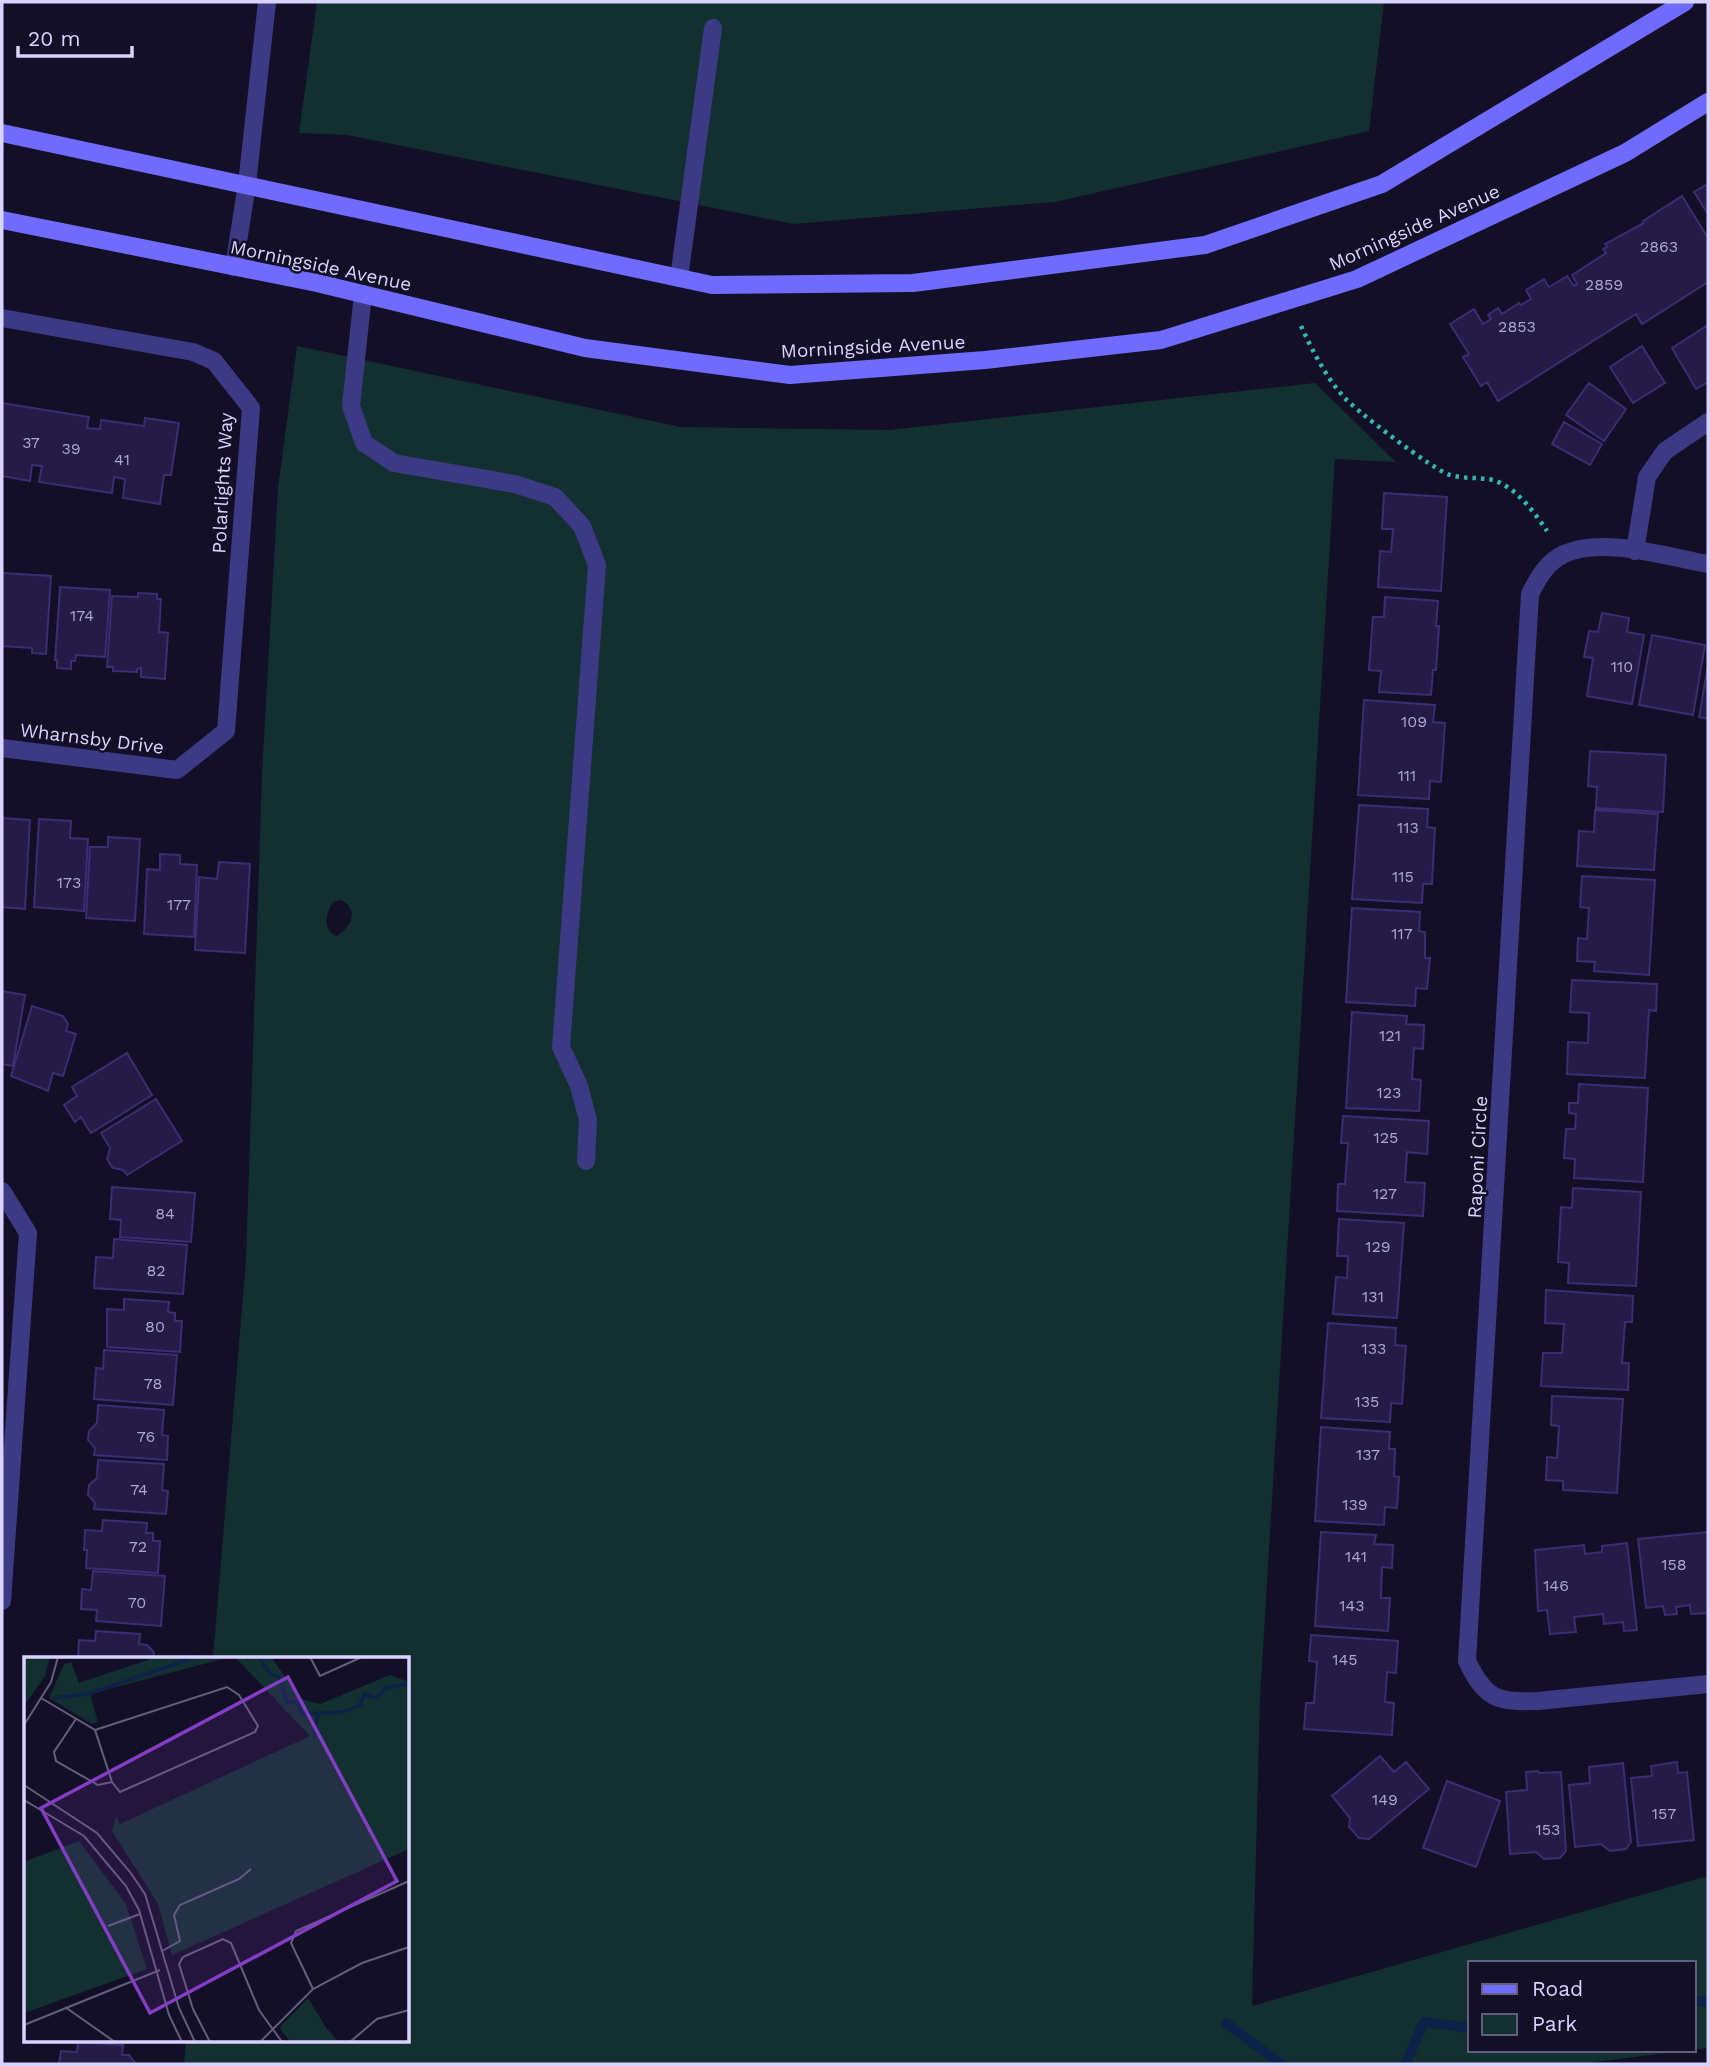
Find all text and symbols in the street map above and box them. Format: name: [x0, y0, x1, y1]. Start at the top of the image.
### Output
scale bar: [18, 14, 131, 58]
text: 20 m: [28, 26, 80, 51]
street label: Morningside Avenue: [1325, 179, 1503, 276]
street label: Morningside Avenue: [228, 235, 414, 296]
house number: 2863: [1640, 237, 1678, 256]
house number: 2859: [1585, 275, 1623, 294]
house number: 2853: [1498, 317, 1536, 336]
street label: Morningside Avenue: [780, 330, 966, 363]
street label: Polarlights Way: [207, 412, 238, 554]
house number: 37: [22, 433, 40, 452]
house number: 39: [61, 439, 81, 458]
house number: 41: [114, 450, 130, 469]
house number: 174: [70, 606, 94, 625]
house number: 110: [1611, 657, 1633, 676]
house number: 109: [1401, 712, 1427, 731]
street label: Wharnsby Drive: [19, 718, 165, 759]
house number: 111: [1398, 766, 1416, 785]
house number: 113: [1397, 818, 1419, 837]
house number: 115: [1392, 867, 1414, 886]
house number: 173: [57, 873, 81, 892]
house number: 177: [167, 895, 191, 914]
house number: 117: [1391, 924, 1413, 943]
house number: 121: [1379, 1026, 1401, 1045]
house number: 123: [1377, 1083, 1401, 1102]
street label: Raponi Circle: [1463, 1095, 1492, 1219]
house number: 125: [1374, 1128, 1398, 1147]
house number: 127: [1373, 1184, 1397, 1203]
house number: 84: [155, 1204, 175, 1223]
house number: 129: [1365, 1237, 1391, 1256]
house number: 82: [146, 1261, 166, 1280]
house number: 131: [1362, 1287, 1384, 1306]
house number: 80: [145, 1317, 165, 1336]
house number: 133: [1362, 1339, 1386, 1358]
house number: 78: [144, 1374, 162, 1393]
house number: 135: [1355, 1392, 1379, 1411]
house number: 76: [137, 1427, 155, 1446]
house number: 137: [1356, 1445, 1380, 1464]
house number: 74: [130, 1480, 148, 1499]
house number: 139: [1342, 1495, 1368, 1514]
house number: 72: [129, 1537, 147, 1556]
house number: 141: [1345, 1547, 1367, 1566]
house number: 158: [1661, 1555, 1687, 1574]
house number: 146: [1543, 1576, 1569, 1595]
house number: 70: [128, 1593, 146, 1612]
house number: 143: [1339, 1596, 1365, 1615]
house number: 145: [1332, 1650, 1358, 1669]
inset map: [24, 1657, 410, 2042]
house number: 149: [1372, 1790, 1398, 1809]
house number: 157: [1652, 1804, 1676, 1823]
house number: 153: [1536, 1820, 1560, 1839]
legend: [1468, 1961, 1696, 2052]
text: Road: [1532, 1976, 1583, 2001]
text: Park: [1532, 2011, 1577, 2036]

